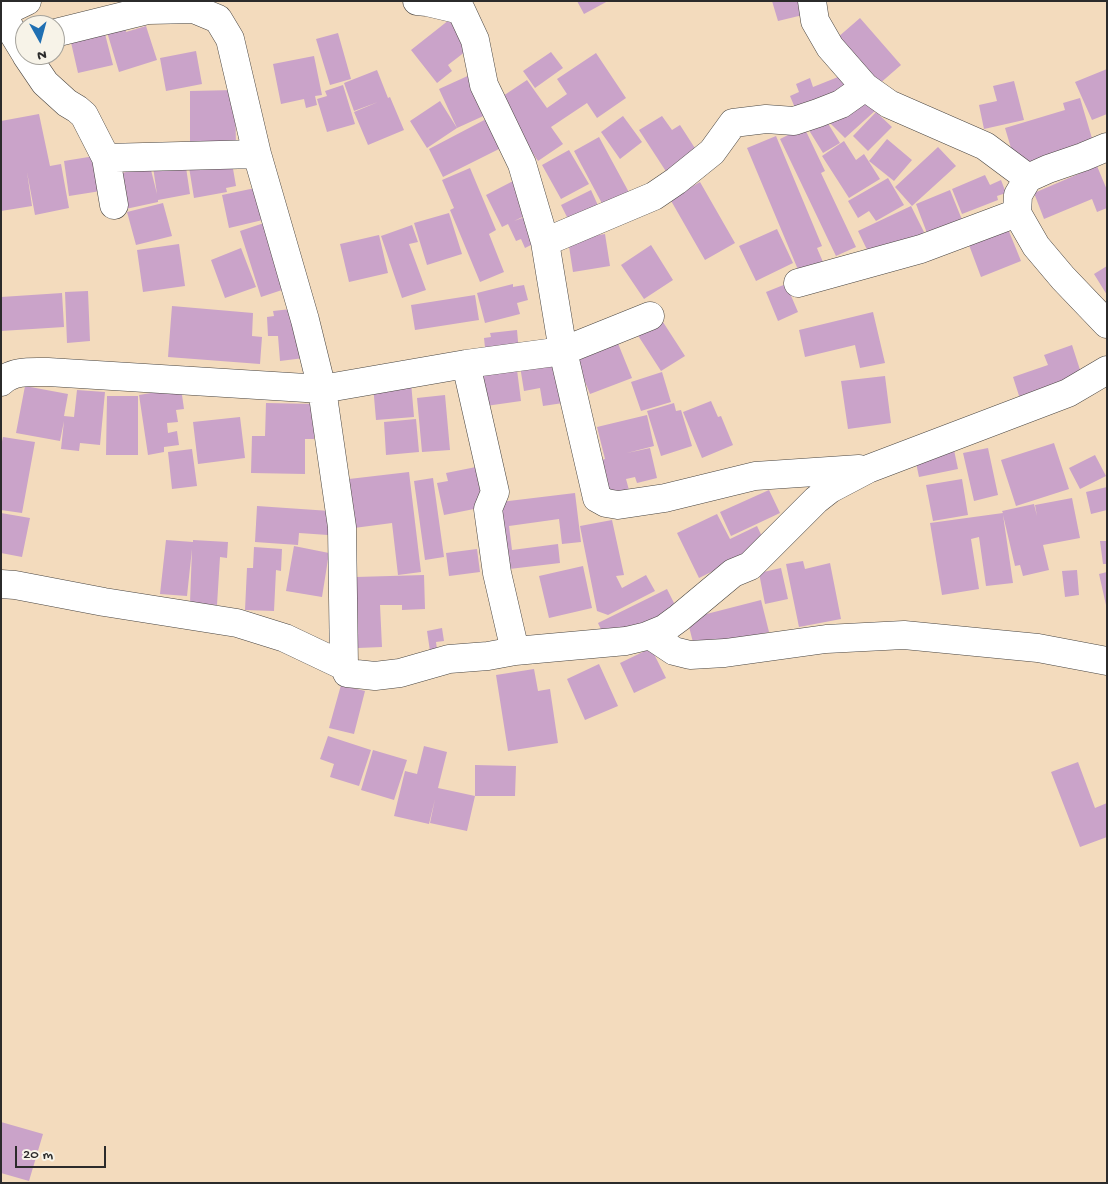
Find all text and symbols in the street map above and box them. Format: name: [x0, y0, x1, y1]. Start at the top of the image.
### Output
north arrow: [15, 15, 65, 65]
text: N: [36, 45, 47, 63]
scale bar: [18, 1136, 109, 1168]
text: 20 m: [23, 1146, 53, 1164]

